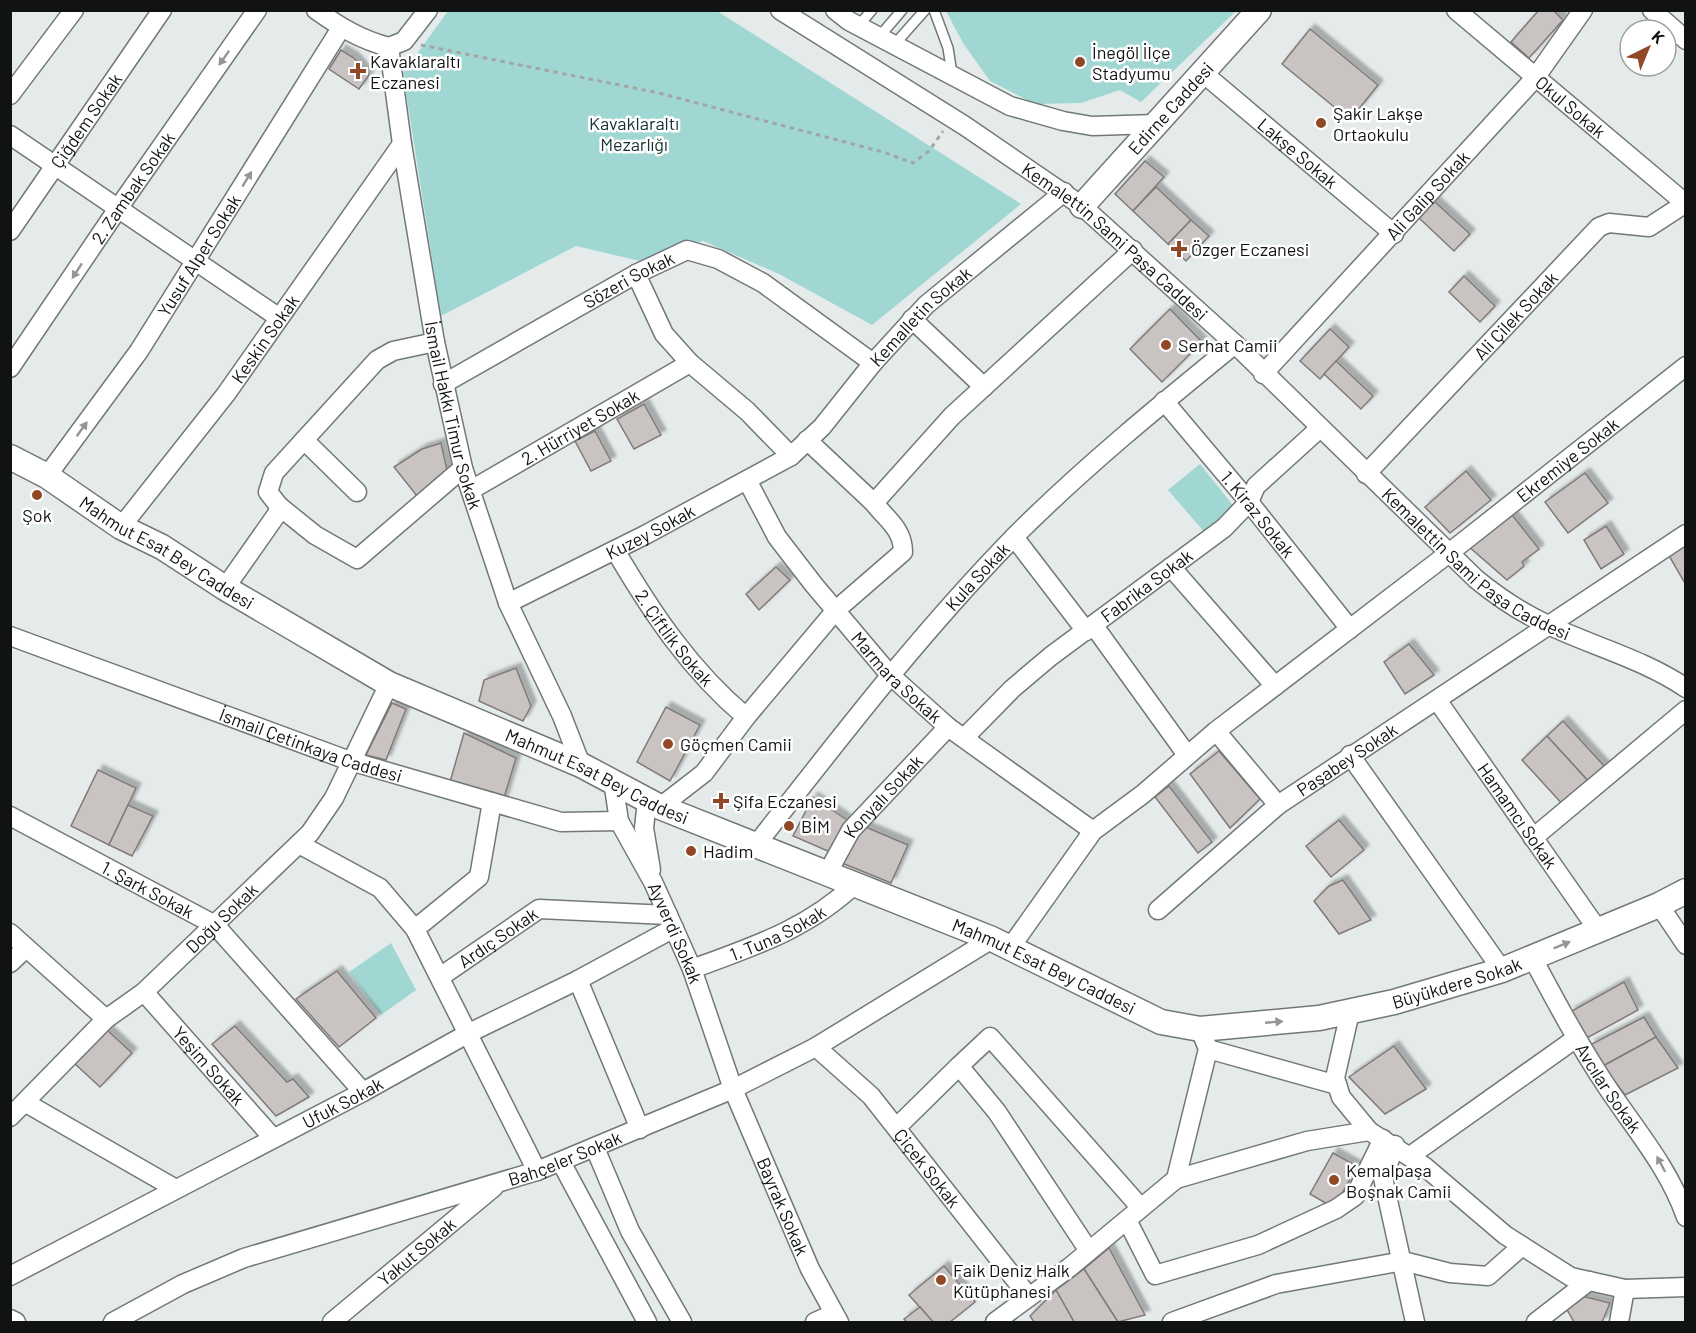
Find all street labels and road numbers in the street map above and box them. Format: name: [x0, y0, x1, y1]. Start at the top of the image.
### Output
street label: Edirne Caddesi: [1123, 57, 1218, 159]
street label: Çiğdem Sokak: [46, 69, 126, 172]
street label: Okul Sokak: [1531, 71, 1610, 142]
street label: Lakşe Sokak: [1253, 113, 1342, 193]
street label: 2. Zambak Sokak: [86, 128, 179, 248]
street label: Ali Galip Sokak: [1381, 146, 1474, 244]
street label: Kemalettin Sami Paşa Caddesi: [1018, 157, 1212, 325]
street label: Yusuf Alper Sokak: [152, 190, 245, 320]
street label: Sözeri Sokak: [579, 247, 678, 313]
street label: Kemalletin Sokak: [865, 261, 976, 371]
street label: Ali Çilek Sokak: [1469, 267, 1562, 364]
street label: Keskin Sokak: [226, 290, 304, 387]
street label: İsmail Hakkı Timur Sokak: [421, 319, 487, 512]
street label: 2. Hürriyet Sokak: [517, 384, 643, 470]
street label: Ekremiye Sokak: [1512, 413, 1623, 507]
street label: 1. Kiraz Sokak: [1216, 466, 1300, 562]
street label: Kemalettin Sami Paşa Caddesi: [1378, 483, 1574, 645]
street label: Mahmut Esat Bey Caddesi: [76, 491, 258, 614]
street label: Kuzey Sokak: [602, 499, 698, 564]
street label: Kula Sokak: [940, 538, 1014, 615]
street label: Fabrika Sokak: [1096, 544, 1197, 627]
street label: 2. Çiftlik Sokak: [631, 585, 718, 691]
street label: Marmara Sokak: [847, 627, 946, 727]
street label: İsmail Çetinkaya Caddesi: [216, 703, 405, 787]
street label: Paşabey Sokak: [1292, 718, 1401, 801]
street label: Mahmut Esat Bey Caddesi: [502, 723, 692, 828]
street label: Konyalı Sokak: [838, 750, 927, 842]
street label: Hamamcı Sokak: [1473, 758, 1562, 873]
street label: 1. Şark Sokak: [98, 856, 198, 923]
street label: Doğu Sokak: [181, 878, 262, 957]
street label: Ayverdi Sokak: [644, 879, 707, 986]
street label: 1. Tuna Sokak: [727, 900, 830, 965]
street label: Ardıç Sokak: [454, 902, 542, 972]
street label: Mahmut Esat Bey Caddesi: [949, 913, 1139, 1019]
street label: Büyükdere Sokak: [1389, 952, 1525, 1013]
street label: Yeşim Sokak: [168, 1022, 249, 1109]
street label: Avcılar Sokak: [1571, 1039, 1647, 1137]
street label: Ufuk Sokak: [299, 1072, 387, 1133]
street label: Çiçek Sokak: [890, 1124, 965, 1212]
street label: Bahçeler Sokak: [505, 1126, 625, 1190]
street label: Bayrak Sokak: [753, 1154, 814, 1259]
street label: Yakut Sokak: [373, 1213, 460, 1290]

